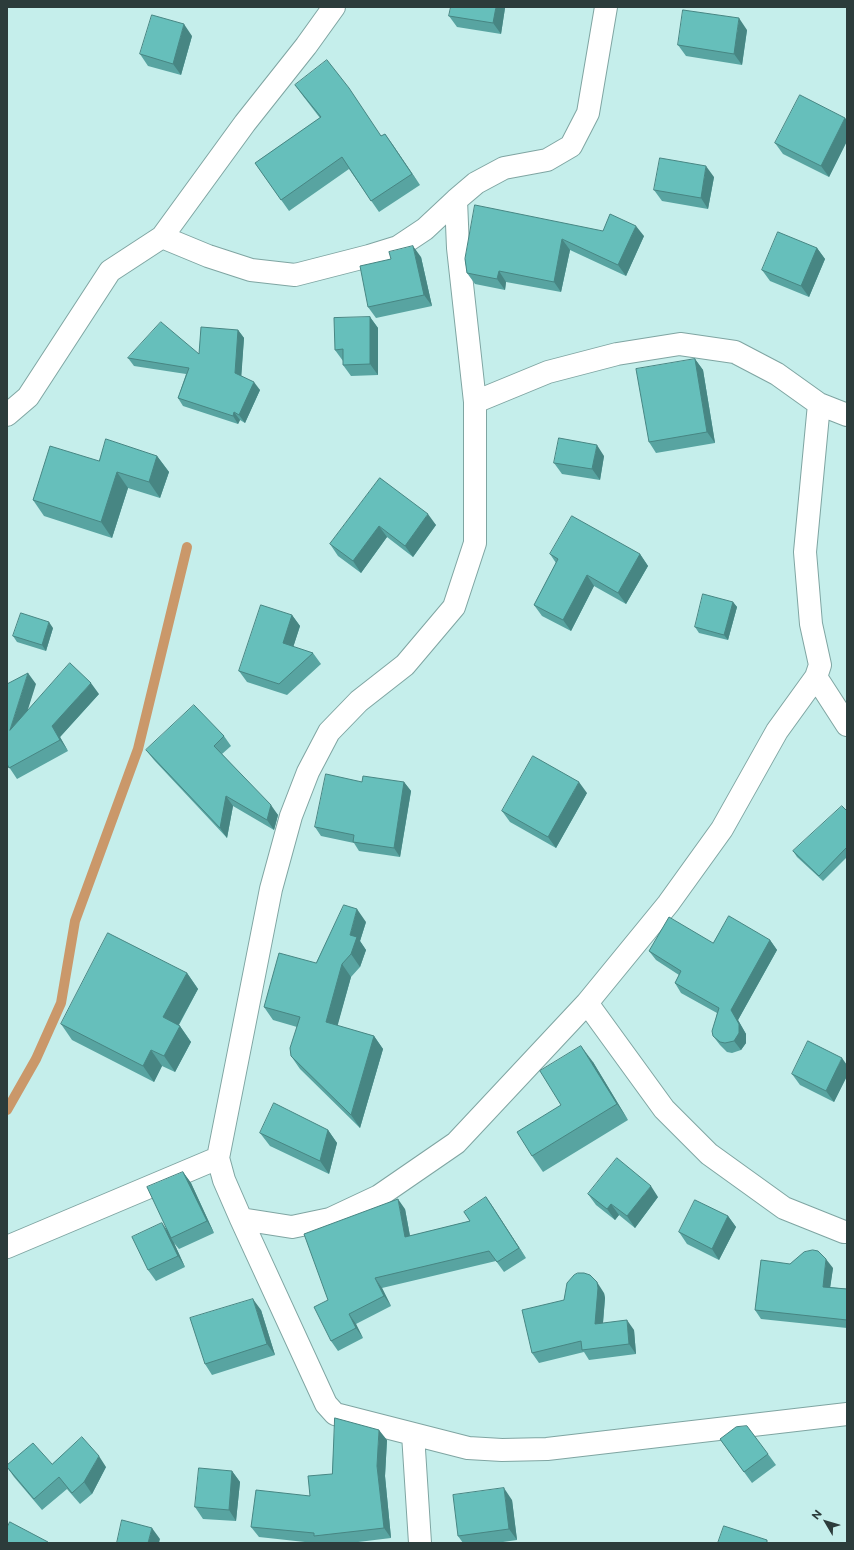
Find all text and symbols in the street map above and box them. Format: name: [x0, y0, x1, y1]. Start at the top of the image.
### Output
north arrow: [806, 1502, 846, 1542]
text: N: [808, 1507, 825, 1522]

